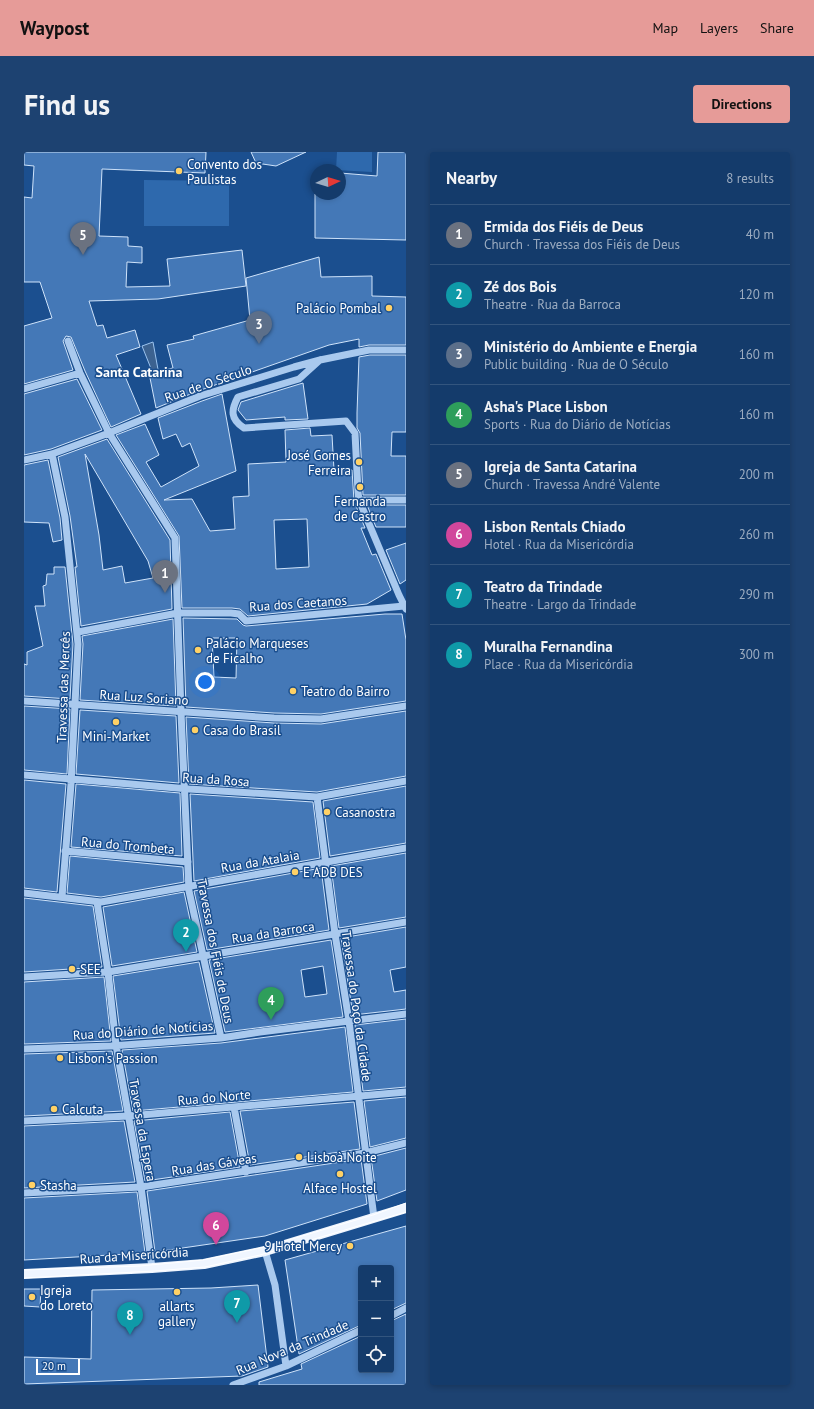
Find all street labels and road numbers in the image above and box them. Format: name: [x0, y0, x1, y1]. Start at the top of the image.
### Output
street label: Rua de O Século: [162, 361, 254, 406]
street label: Rua dos Caetanos: [249, 592, 348, 615]
street label: Travessa das Mercês: [53, 631, 74, 743]
street label: Rua Luz Soriano: [99, 686, 189, 709]
street label: Rua da Rosa: [182, 769, 250, 790]
street label: Rua do Trombeta: [80, 833, 175, 858]
street label: Rua da Atalaia: [219, 846, 301, 877]
street label: Travessa dos Fiéis de Deus: [193, 877, 238, 1025]
street label: Rua da Barroca: [230, 918, 316, 947]
street label: Travessa do Poço da Cidade: [337, 929, 376, 1083]
street label: Rua do Diário de Notícias: [72, 1017, 214, 1044]
street label: Travessa da Espera: [125, 1077, 160, 1183]
street label: Rua do Norte: [177, 1086, 251, 1109]
street label: Rua das Gáveas: [170, 1149, 258, 1180]
street label: Rua da Misericórdia: [79, 1243, 189, 1268]
street label: Rua Nova da Trindade: [233, 1316, 351, 1379]

